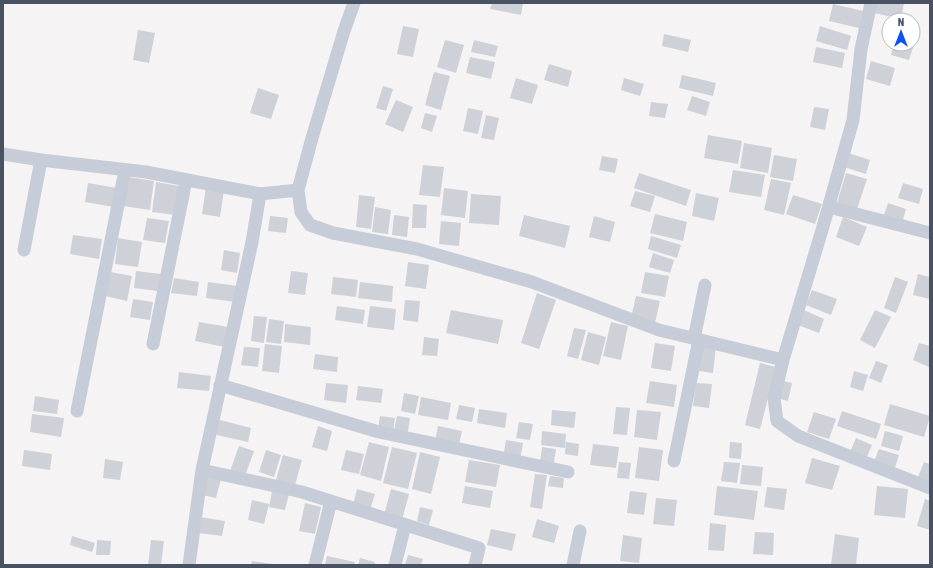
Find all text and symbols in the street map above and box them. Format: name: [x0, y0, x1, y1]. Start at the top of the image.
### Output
north arrow: [881, 12, 921, 52]
text: N: [898, 16, 904, 28]

